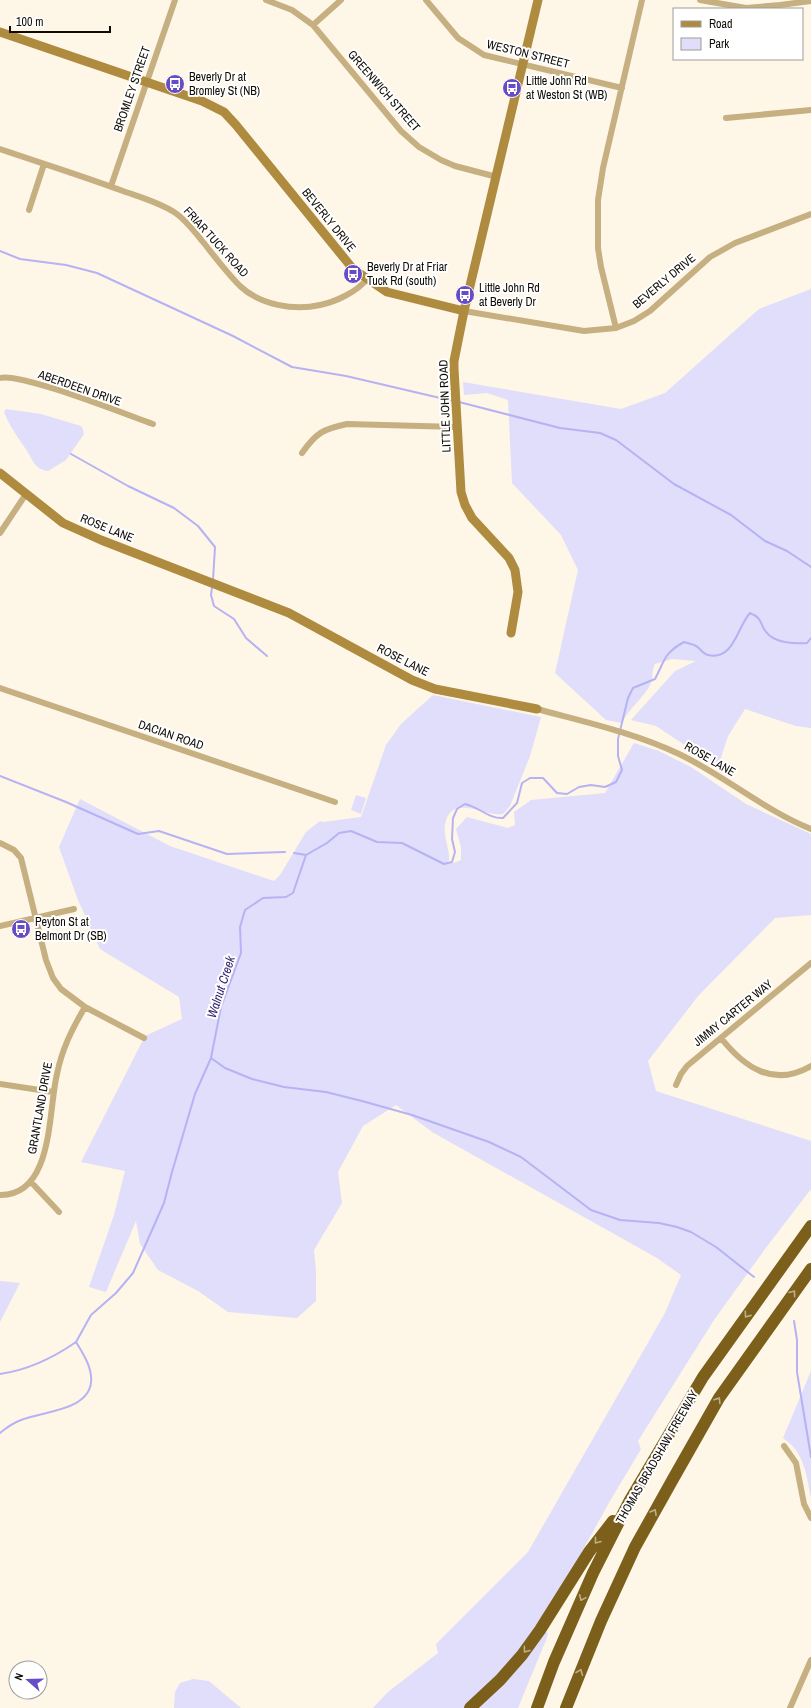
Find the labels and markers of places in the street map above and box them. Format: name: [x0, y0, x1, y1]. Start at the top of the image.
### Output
place label: Beverly Dr at Bromley St (NB): [189, 69, 260, 99]
bus stop icon: Beverly Dr at Bromley St (NB): [164, 73, 186, 95]
place label: Little John Rd at Weston St (WB): [526, 73, 607, 103]
bus stop icon: Little John Rd at Weston St (WB): [501, 77, 523, 99]
place label: Beverly Dr at Friar Tuck Rd (south): [367, 259, 448, 289]
bus stop icon: Beverly Dr at Friar Tuck Rd (south): [342, 263, 364, 285]
place label: Little John Rd at Beverly Dr: [479, 280, 540, 310]
bus stop icon: Little John Rd at Beverly Dr: [454, 284, 476, 306]
place label: Peyton St at Belmont Dr (SB): [35, 914, 107, 944]
bus stop icon: Peyton St at Belmont Dr (SB): [10, 918, 32, 940]

